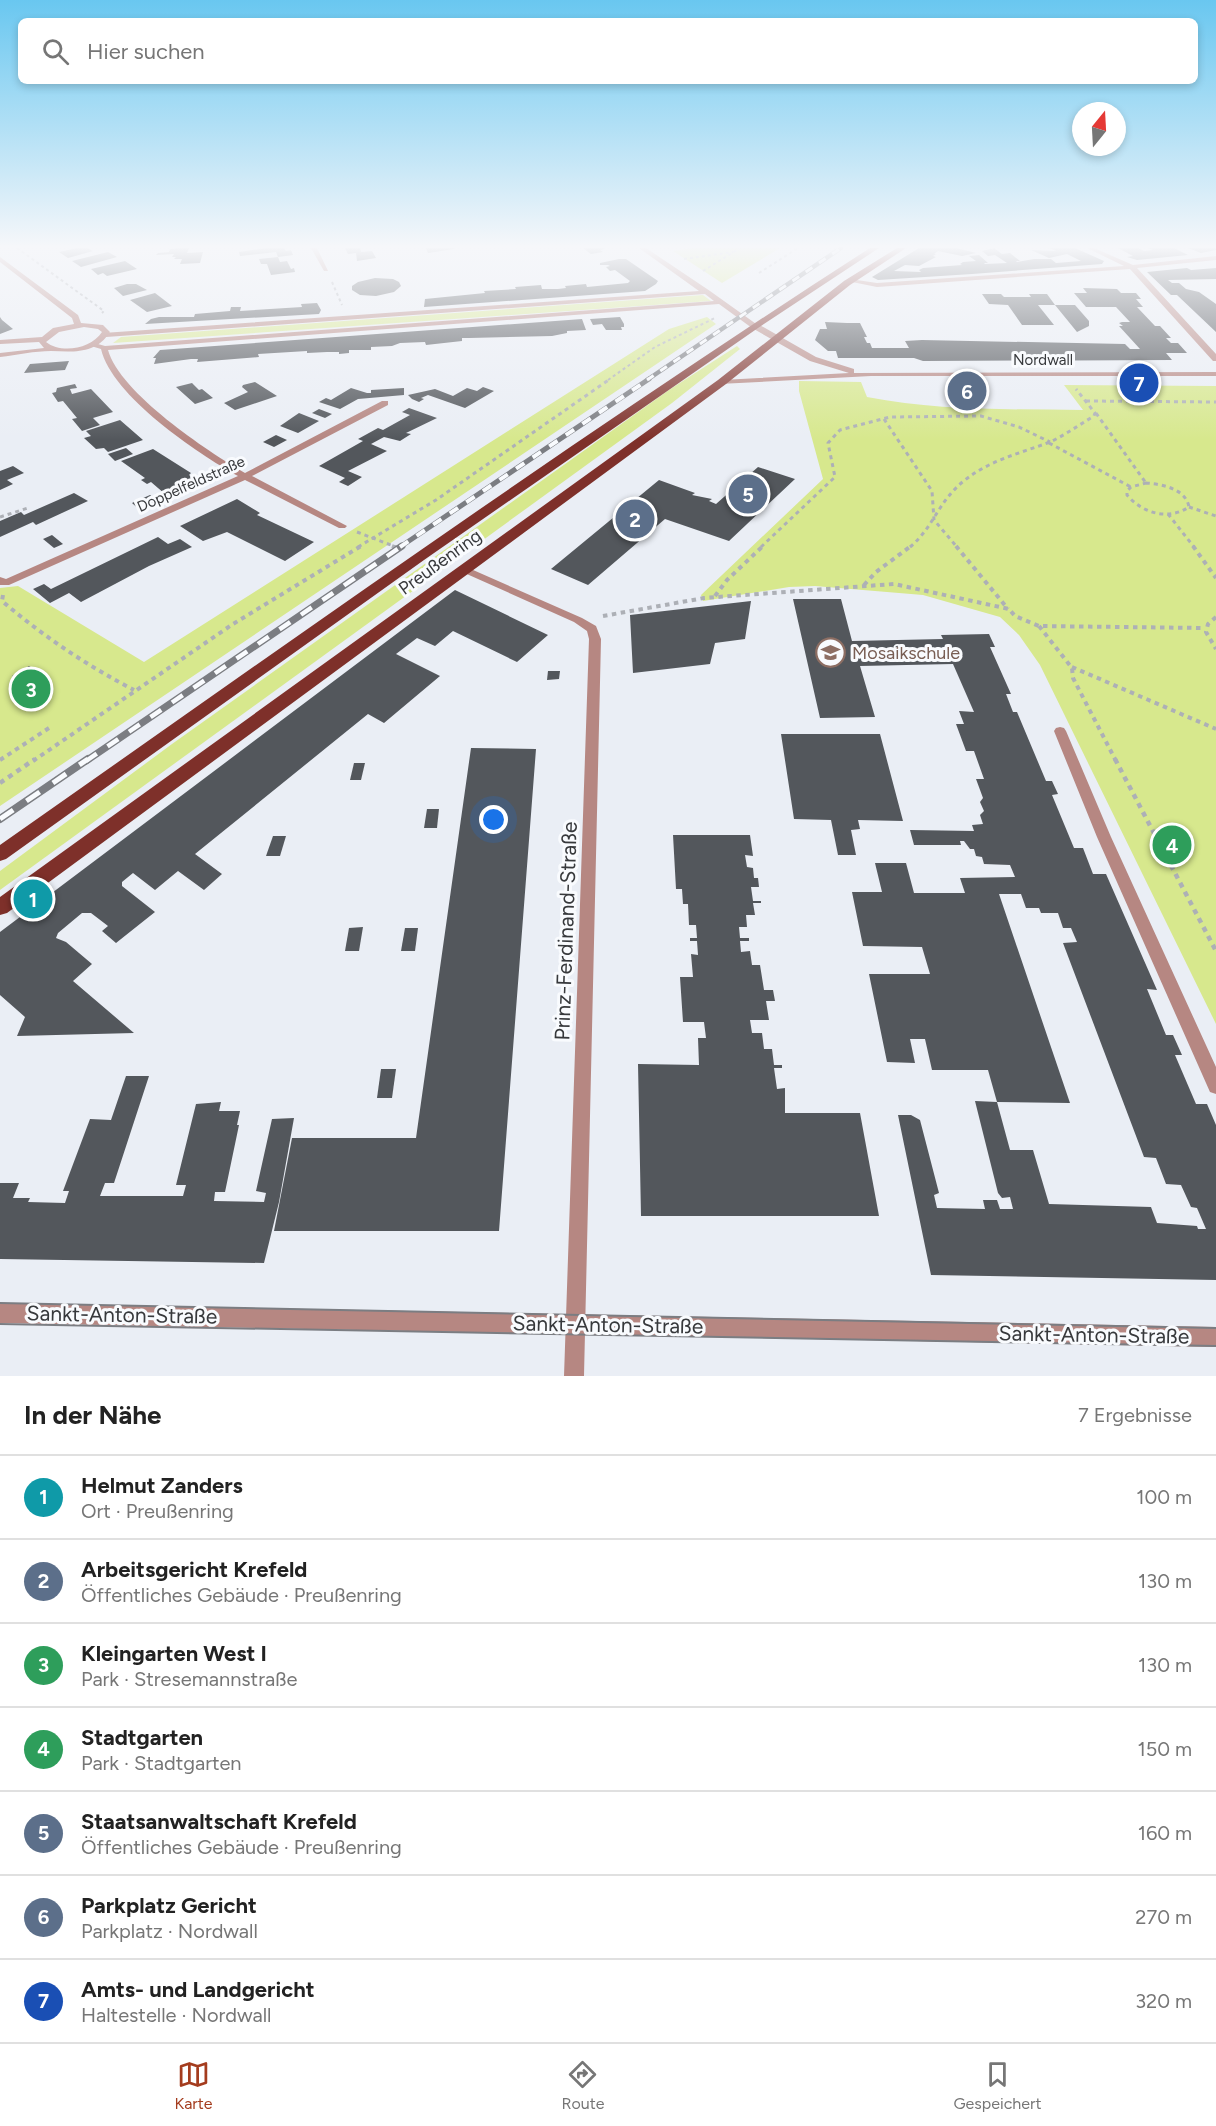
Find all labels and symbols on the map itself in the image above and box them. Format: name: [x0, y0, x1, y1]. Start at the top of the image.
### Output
north arrow: [1072, 102, 1126, 156]
street label: Nordwall: [1013, 351, 1073, 369]
pin: 7: [1120, 360, 1158, 406]
pin: 6: [948, 368, 986, 414]
street label: Doppelfeldstraße: [134, 452, 248, 516]
pin: 5: [728, 472, 768, 516]
pin: 2: [616, 496, 654, 542]
street label: Preußenring: [394, 525, 486, 599]
school or university icon: Mosaikschule: [815, 637, 847, 669]
place label: Mosaikschule: [852, 642, 960, 664]
pin: 3: [12, 666, 51, 712]
your location: [479, 805, 508, 834]
street label: Prinz-Ferdinand-Straße: [549, 821, 582, 1041]
pin: 4: [1152, 822, 1192, 868]
pin: 1: [14, 876, 52, 922]
street label: Sankt-Anton-Straße: [26, 1300, 218, 1329]
street label: Sankt-Anton-Straße: [512, 1310, 704, 1339]
street label: Sankt-Anton-Straße: [998, 1320, 1190, 1349]

